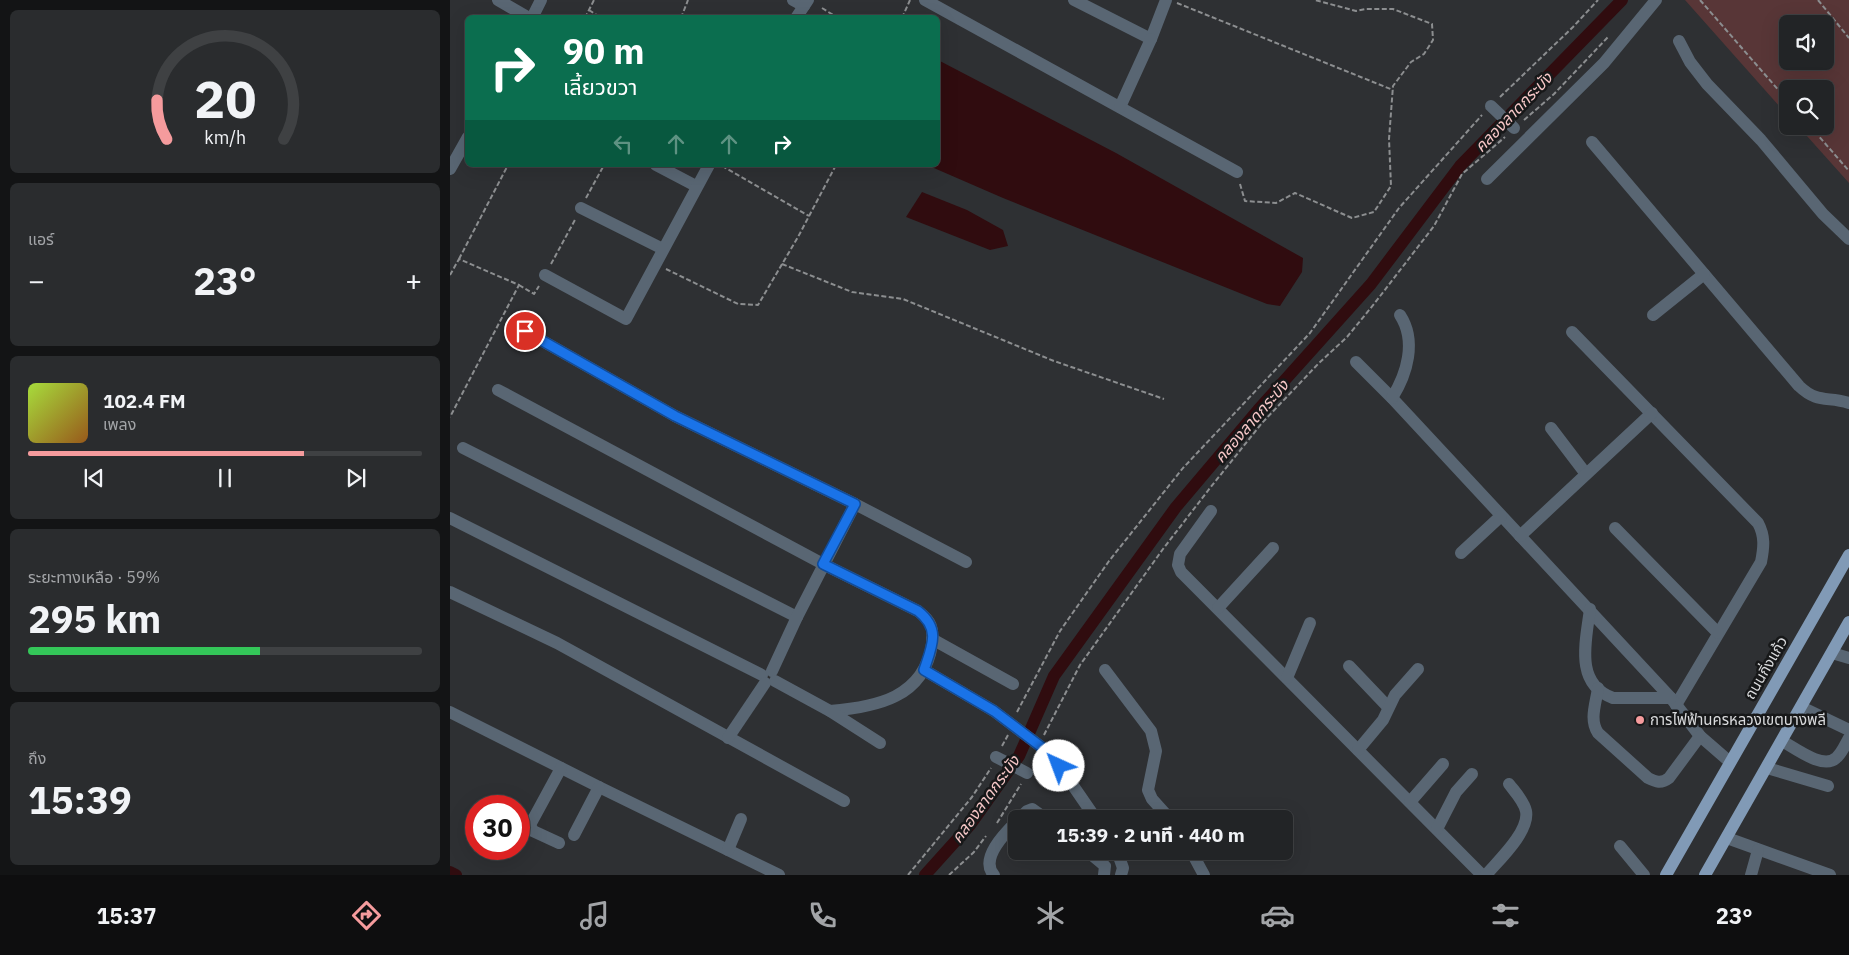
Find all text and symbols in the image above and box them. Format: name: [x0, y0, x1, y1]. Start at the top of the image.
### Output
map controls: [1779, 15, 1834, 135]
button: sound: [1779, 15, 1834, 70]
text: 90 m: [563, 28, 645, 74]
icon: right: [480, 35, 545, 100]
text: 20: [194, 65, 256, 132]
water label: คลองลาดกระบัง: [1470, 67, 1557, 156]
text: เลี้ยวขวา: [563, 72, 638, 101]
button: search: [1779, 80, 1834, 135]
text: km/h: [204, 126, 246, 149]
icon: left: [609, 130, 637, 158]
icon: ahead: [662, 130, 690, 158]
icon: ahead: [715, 130, 743, 158]
icon: right: [768, 130, 796, 158]
text: แอร์: [28, 229, 54, 249]
text: 23°: [193, 256, 257, 305]
text: −: [28, 262, 45, 299]
text: +: [405, 262, 422, 299]
pin: [504, 310, 546, 352]
icon: arrive: [511, 317, 539, 345]
water label: คลองลาดกระบัง: [1210, 374, 1293, 467]
text: 102.4 FM: [103, 389, 186, 413]
text: เพลง: [103, 414, 136, 434]
icon: previous: [80, 464, 108, 492]
icon: pause: [211, 464, 239, 492]
icon: next: [342, 464, 370, 492]
text: ระยะทางเหลือ · 59%: [28, 567, 160, 587]
text: 295 km: [28, 594, 161, 643]
street label: ถนนกิ่งแก้ว: [1740, 633, 1791, 703]
place label: การไฟฟ้านครหลวงเขตบางพลี: [1650, 710, 1826, 729]
marker: การไฟฟ้านครหลวงเขตบางพลี: [1634, 714, 1646, 726]
position arrow: [1032, 739, 1084, 791]
text: ถึง: [28, 748, 46, 768]
water label: คลองลาดกระบัง: [947, 750, 1024, 847]
text: 15:39: [28, 775, 132, 824]
speed limit sign: 30: [465, 795, 530, 860]
text: 15:39 · 2 นาที · 440 m: [1056, 823, 1245, 847]
icon: directions: [349, 898, 384, 933]
icon: music: [577, 898, 612, 933]
icon: phone: [805, 898, 840, 933]
icon: climate: [1033, 898, 1068, 933]
icon: car: [1260, 898, 1295, 933]
icon: filters: [1488, 898, 1523, 933]
text: 15:37: [96, 901, 156, 930]
text: 23°: [1716, 901, 1753, 930]

